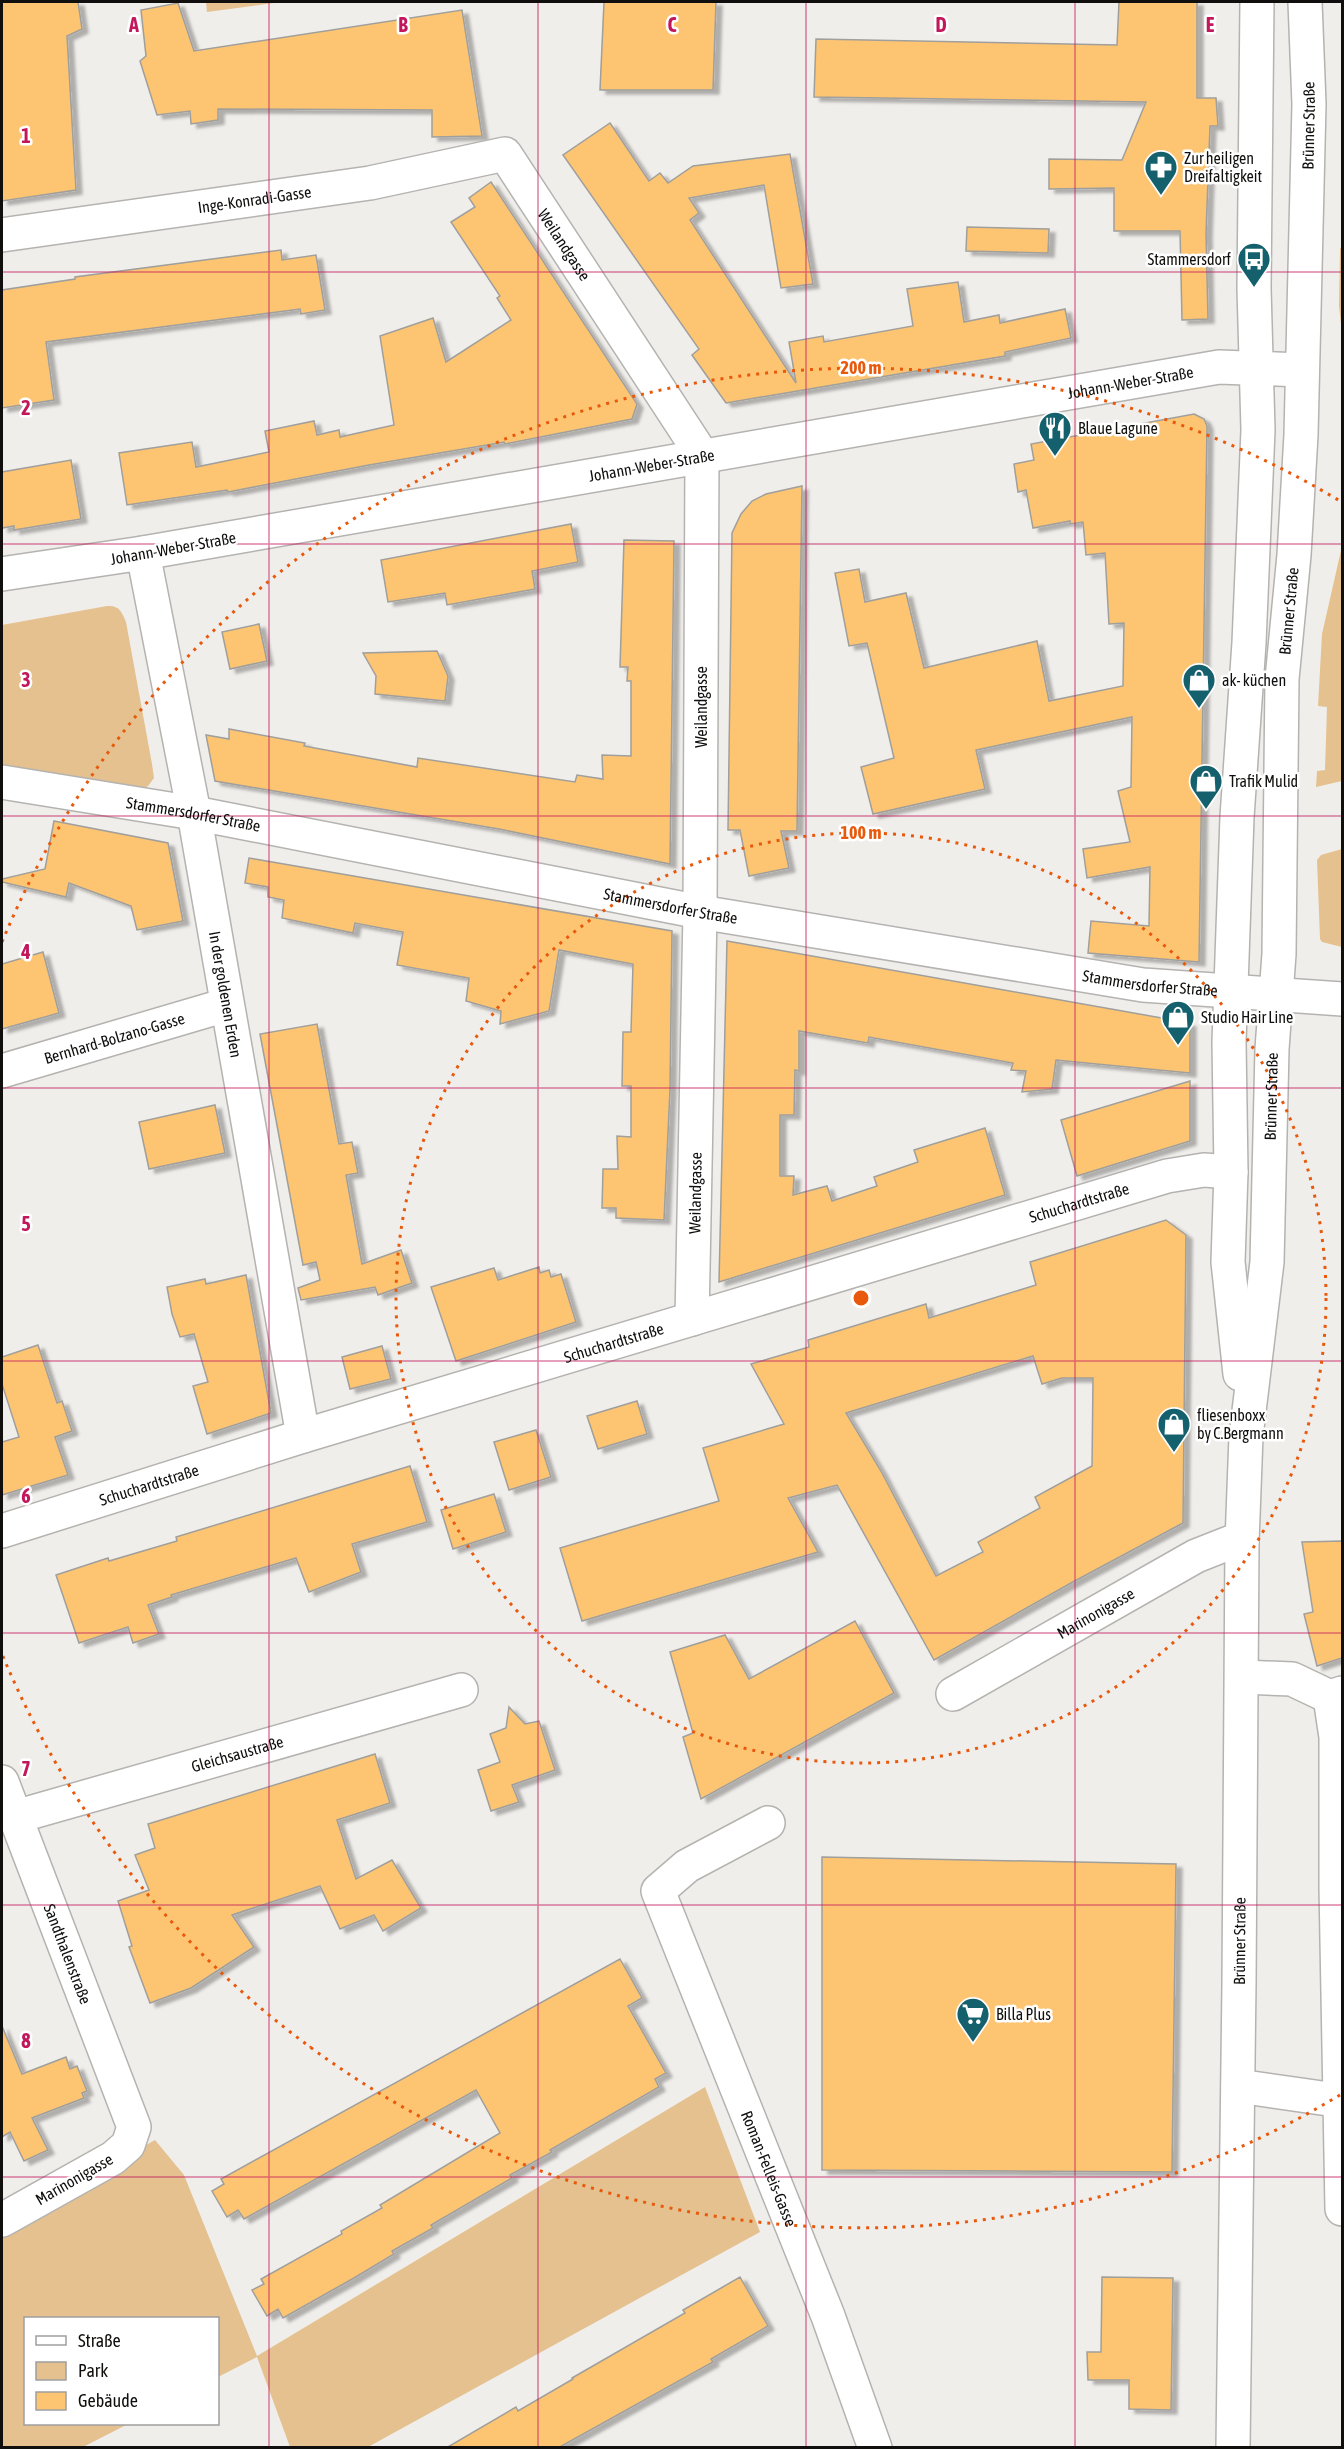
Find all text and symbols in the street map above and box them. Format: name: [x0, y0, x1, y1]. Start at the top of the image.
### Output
text: A: [128, 13, 139, 36]
text: B: [398, 13, 408, 36]
text: C: [668, 13, 677, 36]
text: D: [935, 13, 947, 36]
text: E: [1206, 13, 1215, 36]
street label: Brünner Straße: [1298, 81, 1318, 170]
text: 1: [21, 124, 31, 147]
pharmacy icon: Zur heiligen Dreifaltigkeit: [1143, 149, 1179, 196]
place label: Zur heiligen Dreifaltigkeit: [1184, 149, 1263, 186]
street label: Inge-Konradi-Gasse: [197, 182, 312, 216]
street label: Weilandgasse: [534, 205, 594, 284]
bus stop icon: Stammersdorf: [1236, 241, 1272, 288]
place label: Stammersdorf: [1147, 250, 1232, 268]
text: 200 m: [841, 357, 881, 378]
street label: Johann-Weber-Straße: [1066, 363, 1195, 402]
text: 2: [21, 396, 31, 419]
restaurant icon: Blaue Lagune: [1037, 410, 1073, 457]
place label: Blaue Lagune: [1078, 419, 1158, 438]
street label: Johann-Weber-Straße: [587, 445, 716, 485]
street label: Johann-Weber-Straße: [109, 528, 237, 568]
street label: Brünner Straße: [1275, 566, 1302, 656]
shop icon: ak- küchen: [1181, 662, 1217, 709]
street label: Weilandgasse: [692, 666, 711, 748]
text: 3: [21, 668, 31, 691]
place label: ak- küchen: [1222, 671, 1286, 689]
shop icon: Trafik Mulid: [1188, 763, 1224, 810]
place label: Trafik Mulid: [1229, 772, 1298, 790]
street label: Stammersdorfer Straße: [125, 793, 262, 835]
text: 100 m: [841, 822, 881, 843]
street label: Stammersdorfer Straße: [602, 884, 739, 927]
street label: In der goldenen Erden: [206, 930, 246, 1059]
text: 4: [20, 940, 31, 963]
street label: Stammersdorfer Straße: [1081, 966, 1218, 999]
shop icon: Studio Hair Line: [1160, 999, 1196, 1046]
place label: Studio Hair Line: [1201, 1008, 1293, 1026]
street label: Bernhard-Bolzano-Gasse: [42, 1009, 186, 1067]
street label: Brünner Straße: [1261, 1052, 1281, 1141]
street label: Weilandgasse: [685, 1152, 706, 1234]
street label: Schuchardtstraße: [1027, 1179, 1131, 1226]
text: 5: [21, 1212, 31, 1235]
centre of rings: [851, 1288, 871, 1308]
street label: Schuchardtstraße: [562, 1319, 666, 1366]
shop icon: fliesenboxx by C.Bergmann: [1156, 1406, 1192, 1453]
place label: fliesenboxx by C.Bergmann: [1197, 1406, 1284, 1443]
street label: Schuchardtstraße: [97, 1461, 201, 1509]
text: 6: [21, 1484, 31, 1507]
street label: Marinonigasse: [1054, 1584, 1137, 1642]
street label: Gleichsaustraße: [189, 1732, 285, 1775]
text: 7: [21, 1757, 31, 1780]
street label: Brünner Straße: [1230, 1897, 1249, 1985]
street label: Sandthalenstraße: [41, 1901, 95, 2006]
supermarket icon: Billa Plus: [955, 1996, 991, 2043]
place label: Billa Plus: [996, 2005, 1051, 2023]
text: 8: [21, 2029, 31, 2052]
street label: Roman-Felleis-Gasse: [738, 2108, 800, 2229]
street label: Marinonigasse: [32, 2150, 116, 2209]
legend: [24, 2317, 219, 2425]
text: Straße: [78, 2330, 121, 2351]
text: Park: [78, 2360, 108, 2381]
text: Gebäude: [78, 2390, 138, 2411]

